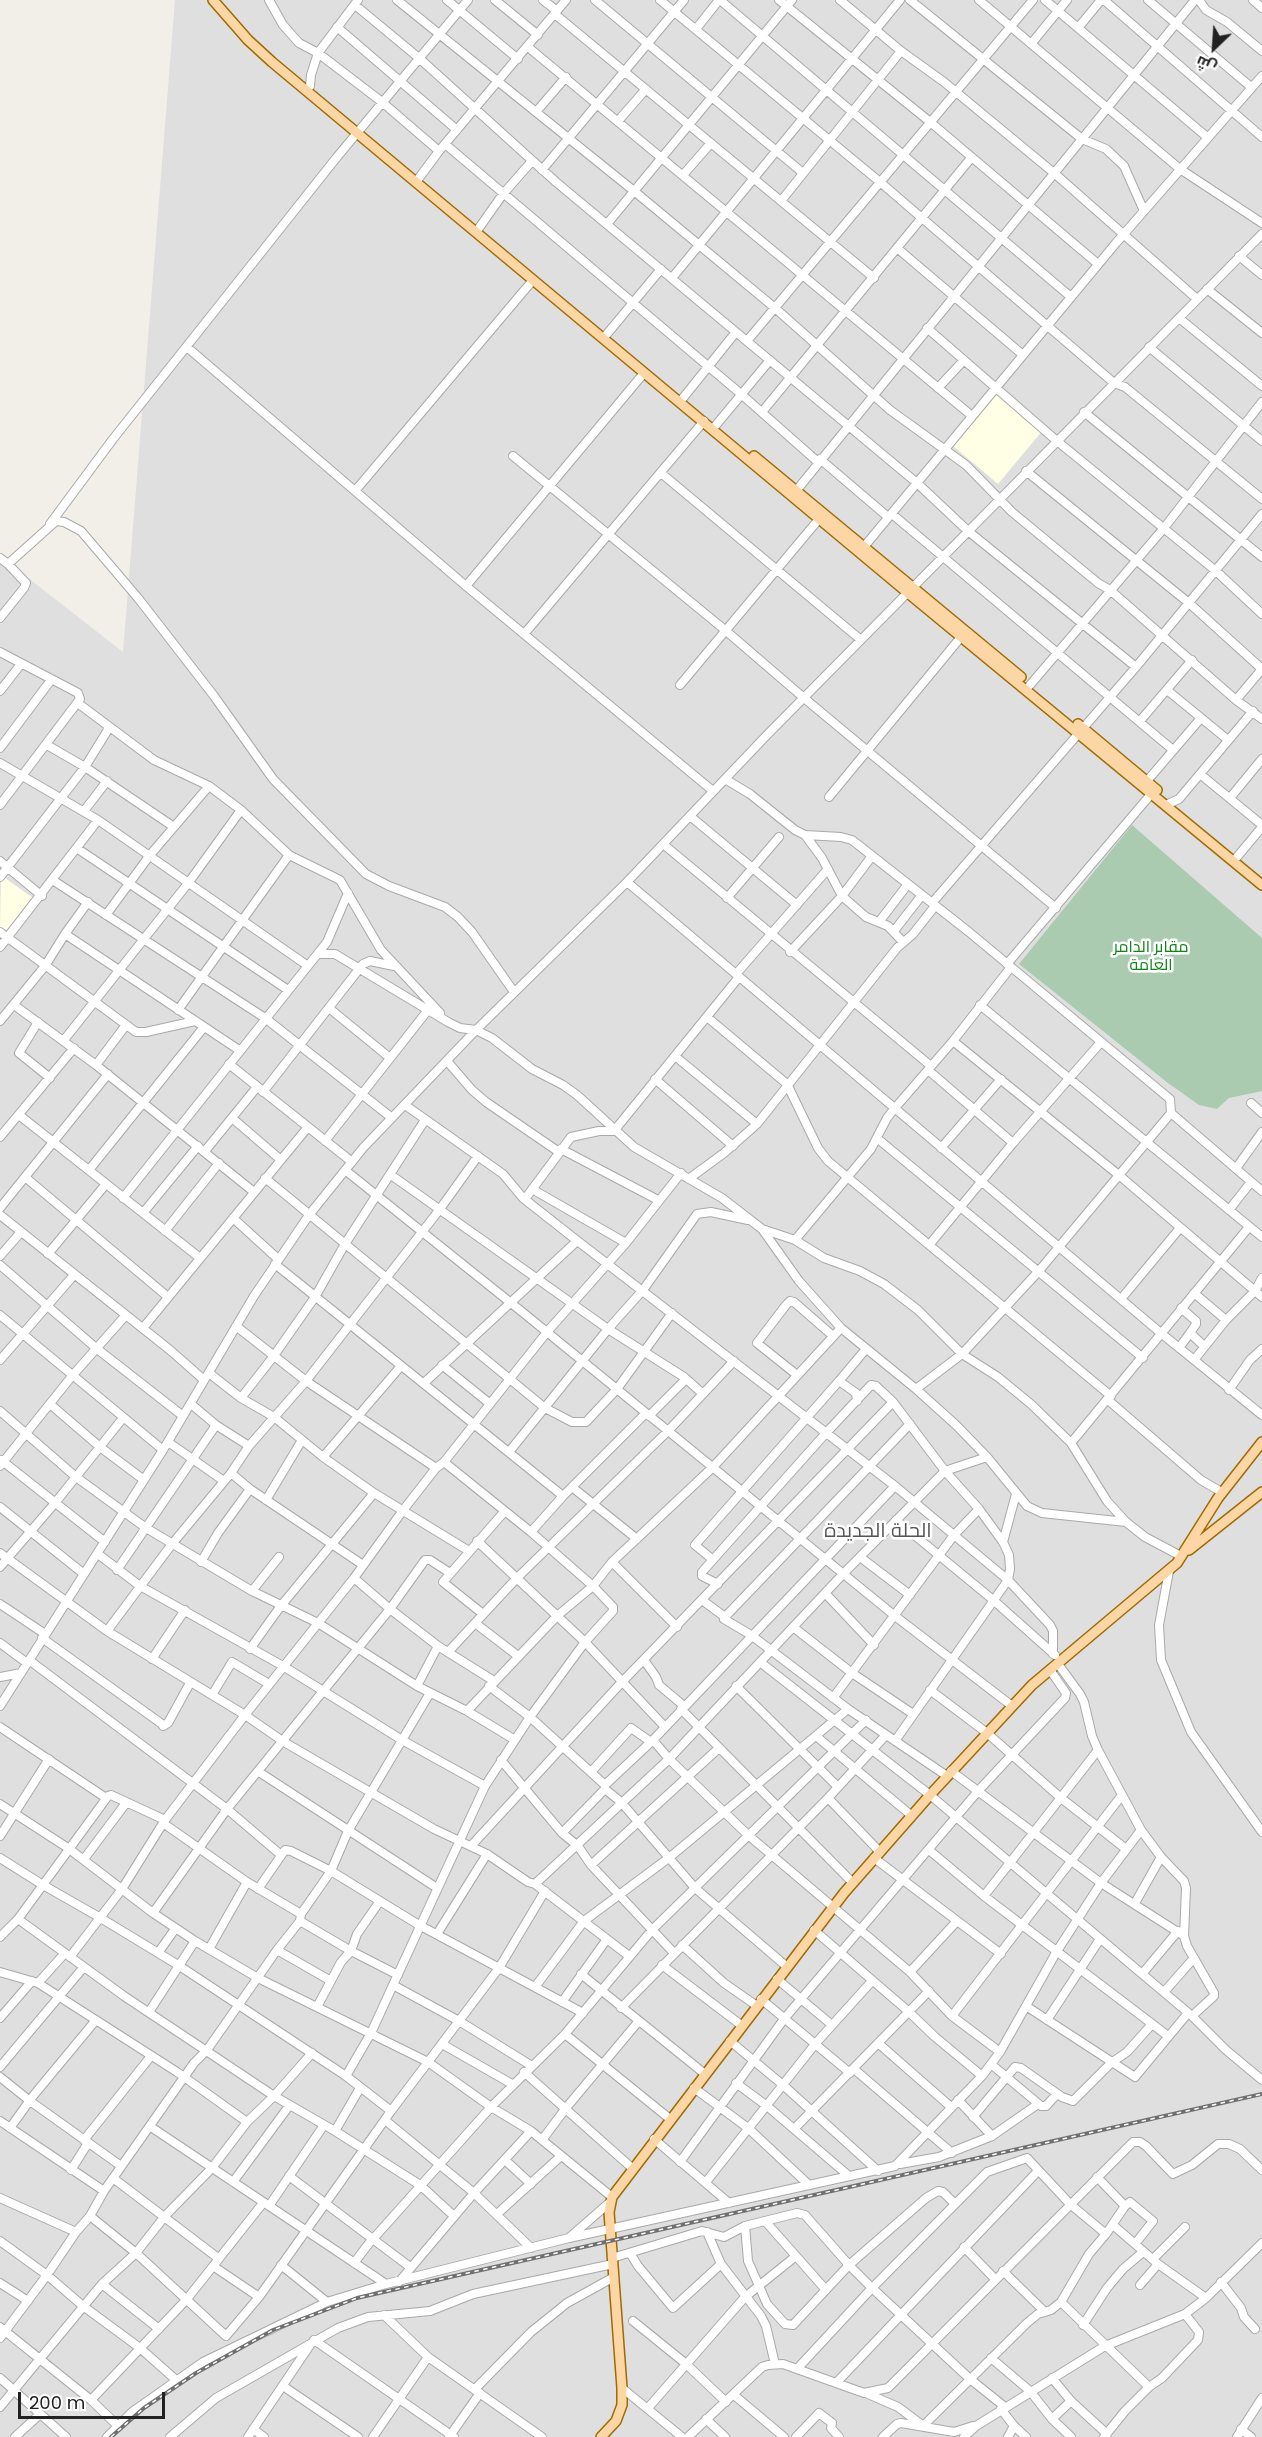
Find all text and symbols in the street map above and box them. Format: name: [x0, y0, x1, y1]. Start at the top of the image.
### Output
north arrow: [1184, 18, 1244, 78]
text: ش: [1192, 50, 1220, 80]
park label: مقابر الدامر العامة: [1113, 938, 1189, 976]
district label: الحلة الجديدة: [824, 1520, 932, 1544]
scale bar: [21, 2380, 168, 2418]
text: 200 m: [29, 2390, 85, 2415]

